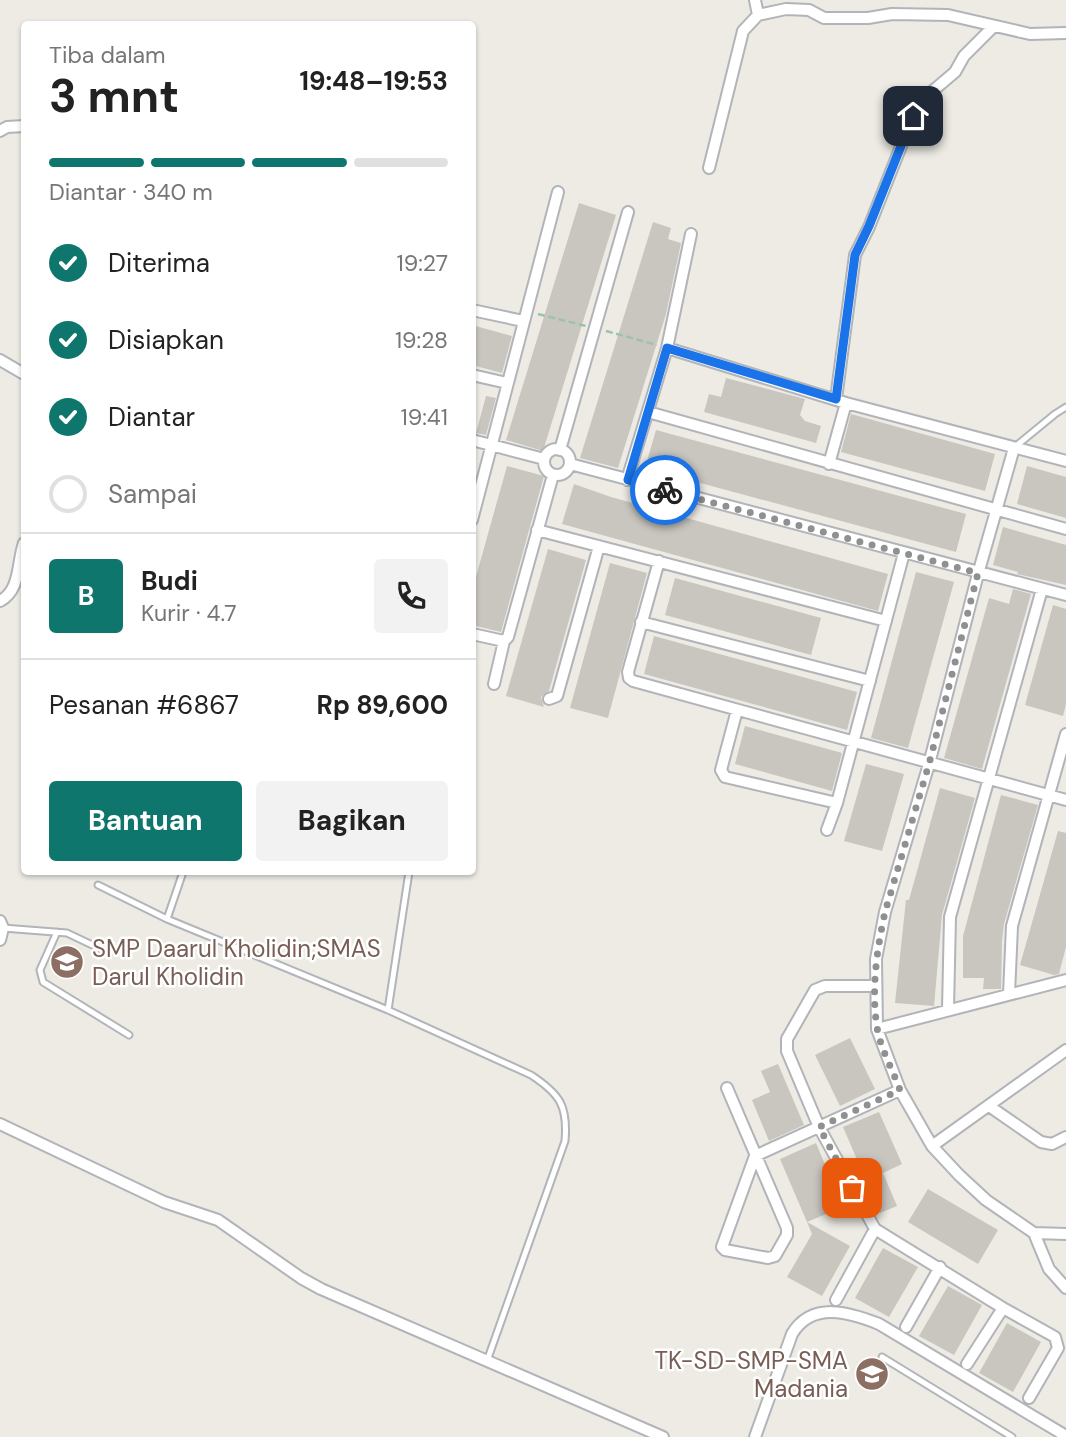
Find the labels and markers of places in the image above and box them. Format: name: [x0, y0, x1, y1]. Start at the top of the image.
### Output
pin: [883, 86, 943, 146]
place label: SMP Daarul Kholidin;SMAS Darul Kholidin: [92, 933, 381, 992]
school or university icon: SMP Daarul Kholidin;SMAS Darul Kholidin: [48, 943, 86, 981]
pin: [822, 1158, 882, 1218]
place label: TK-SD-SMP-SMA Madania: [655, 1345, 848, 1404]
school or university icon: TK-SD-SMP-SMA Madania: [853, 1355, 891, 1393]

